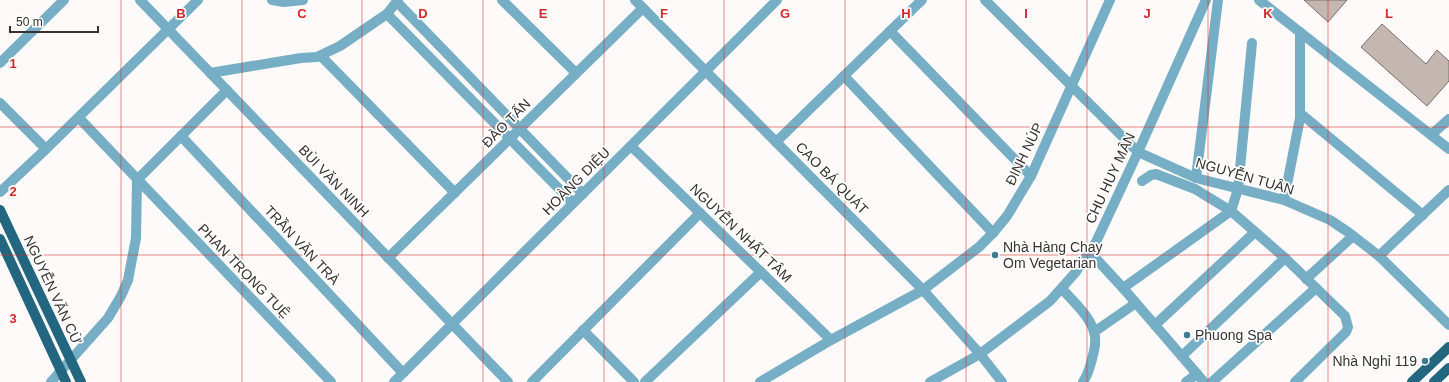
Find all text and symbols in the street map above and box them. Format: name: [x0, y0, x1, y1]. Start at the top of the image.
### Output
text: B: [176, 6, 186, 21]
text: C: [297, 6, 307, 21]
text: D: [418, 6, 428, 21]
text: E: [539, 6, 548, 21]
text: F: [660, 6, 668, 21]
text: G: [780, 6, 790, 21]
text: H: [901, 6, 911, 21]
text: I: [1024, 6, 1028, 21]
text: J: [1143, 6, 1151, 21]
text: K: [1263, 6, 1273, 21]
text: L: [1385, 6, 1393, 21]
scale bar: [10, 8, 98, 34]
text: 50 m: [16, 15, 43, 29]
text: 1: [9, 56, 17, 71]
street label: ĐÀO TẤN: [478, 95, 534, 151]
street label: ĐINH NÚP: [1002, 120, 1046, 188]
street label: CHU HUY MÂN: [1082, 130, 1138, 226]
street label: CAO BÁ QUÁT: [793, 139, 872, 218]
street label: BÙI VĂN NINH: [296, 142, 372, 220]
street label: HOÀNG DIỆU: [539, 144, 613, 218]
street label: NGUYỄN TUÂN: [1194, 154, 1296, 198]
street label: NGUYỄN NHẤT TÂM: [687, 180, 795, 286]
text: 2: [9, 184, 17, 199]
street label: TRẦN VĂN TRÀ: [261, 202, 343, 288]
street label: PHAN TRỌNG TUỆ: [195, 221, 293, 321]
street label: NGUYỄN VĂN CỪ: [21, 233, 85, 347]
place label: Nhà Hàng Chay Om Vegetarian: [1003, 239, 1103, 271]
marker: Nhà Hàng Chay Om Vegetarian: [990, 250, 1000, 260]
text: 3: [9, 311, 17, 326]
place label: Phuong Spa: [1195, 327, 1272, 343]
marker: Phuong Spa: [1182, 330, 1192, 340]
place label: Nhà Nghỉ 119: [1332, 353, 1417, 369]
marker: Nhà Nghỉ 119: [1420, 356, 1430, 366]

